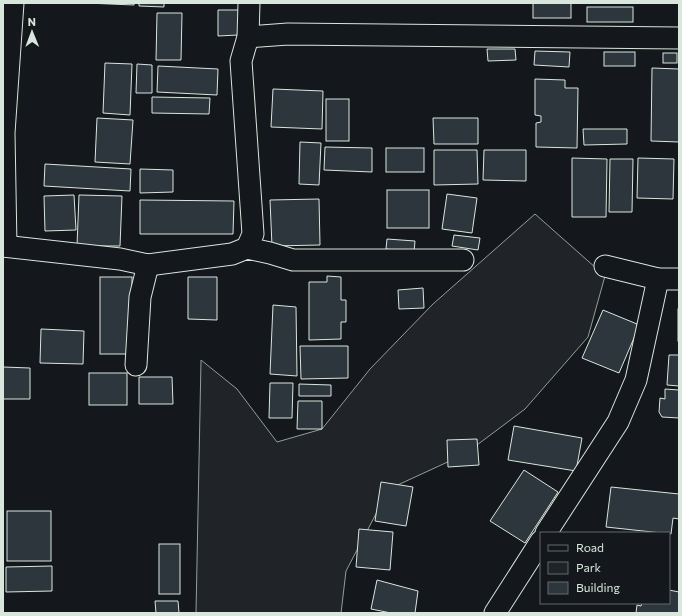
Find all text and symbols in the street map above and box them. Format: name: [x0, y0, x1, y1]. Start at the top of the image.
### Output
north arrow: [12, 12, 52, 52]
text: N: [28, 15, 36, 28]
legend: [540, 532, 670, 604]
text: Road: [576, 540, 604, 554]
text: Park: [576, 560, 602, 574]
text: Building: [576, 580, 620, 594]

